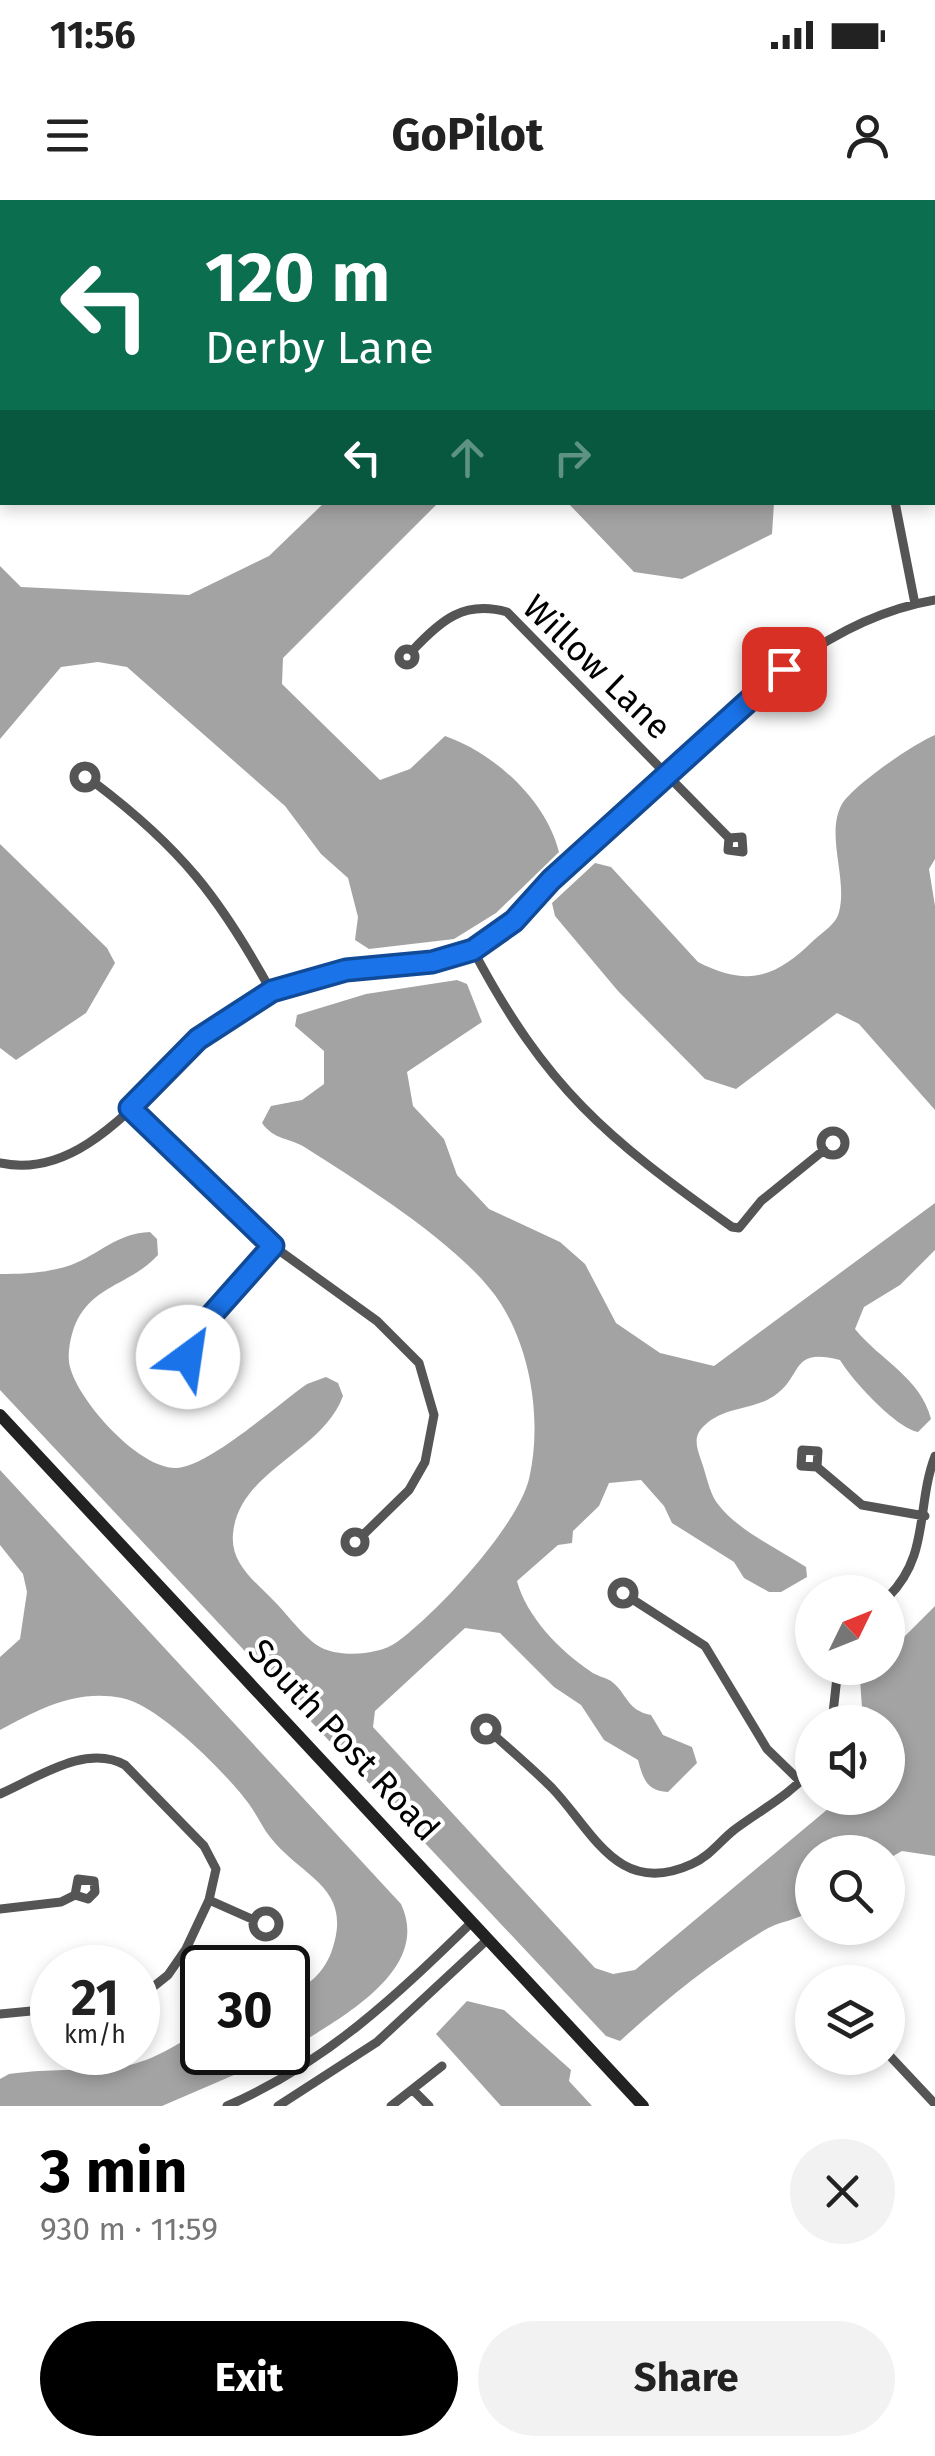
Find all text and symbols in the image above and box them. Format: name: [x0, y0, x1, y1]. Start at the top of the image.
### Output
text: 11:56: [50, 12, 136, 58]
icon: menu: [40, 108, 95, 163]
text: GoPilot: [392, 108, 543, 162]
icon: person: [840, 108, 895, 163]
text: 120 m: [205, 236, 390, 320]
icon: left: [40, 240, 170, 370]
text: Derby Lane: [205, 321, 434, 375]
icon: left: [335, 430, 390, 485]
icon: ahead: [440, 430, 495, 485]
icon: right: [545, 430, 600, 485]
street label: Willow Lane: [514, 586, 680, 748]
pin: [742, 627, 827, 712]
icon: arrive: [757, 642, 812, 697]
position arrow: [136, 1305, 240, 1409]
north arrow: [795, 1575, 905, 1685]
map controls: [795, 1575, 905, 2075]
street label: South Post Road: [240, 1630, 448, 1850]
button: sound: [795, 1705, 905, 1815]
button: search: [795, 1835, 905, 1945]
speed limit sign: 30: [180, 1945, 310, 2075]
button: layers: [795, 1965, 905, 2075]
text: 21: [71, 1968, 119, 2028]
text: km/h: [64, 2020, 126, 2050]
text: 3 min: [40, 2136, 188, 2208]
button: close: [790, 2139, 895, 2244]
text: 930 m · 11:59: [40, 2210, 218, 2248]
button: Exit: [40, 2321, 458, 2436]
button: Share: [478, 2321, 895, 2436]

